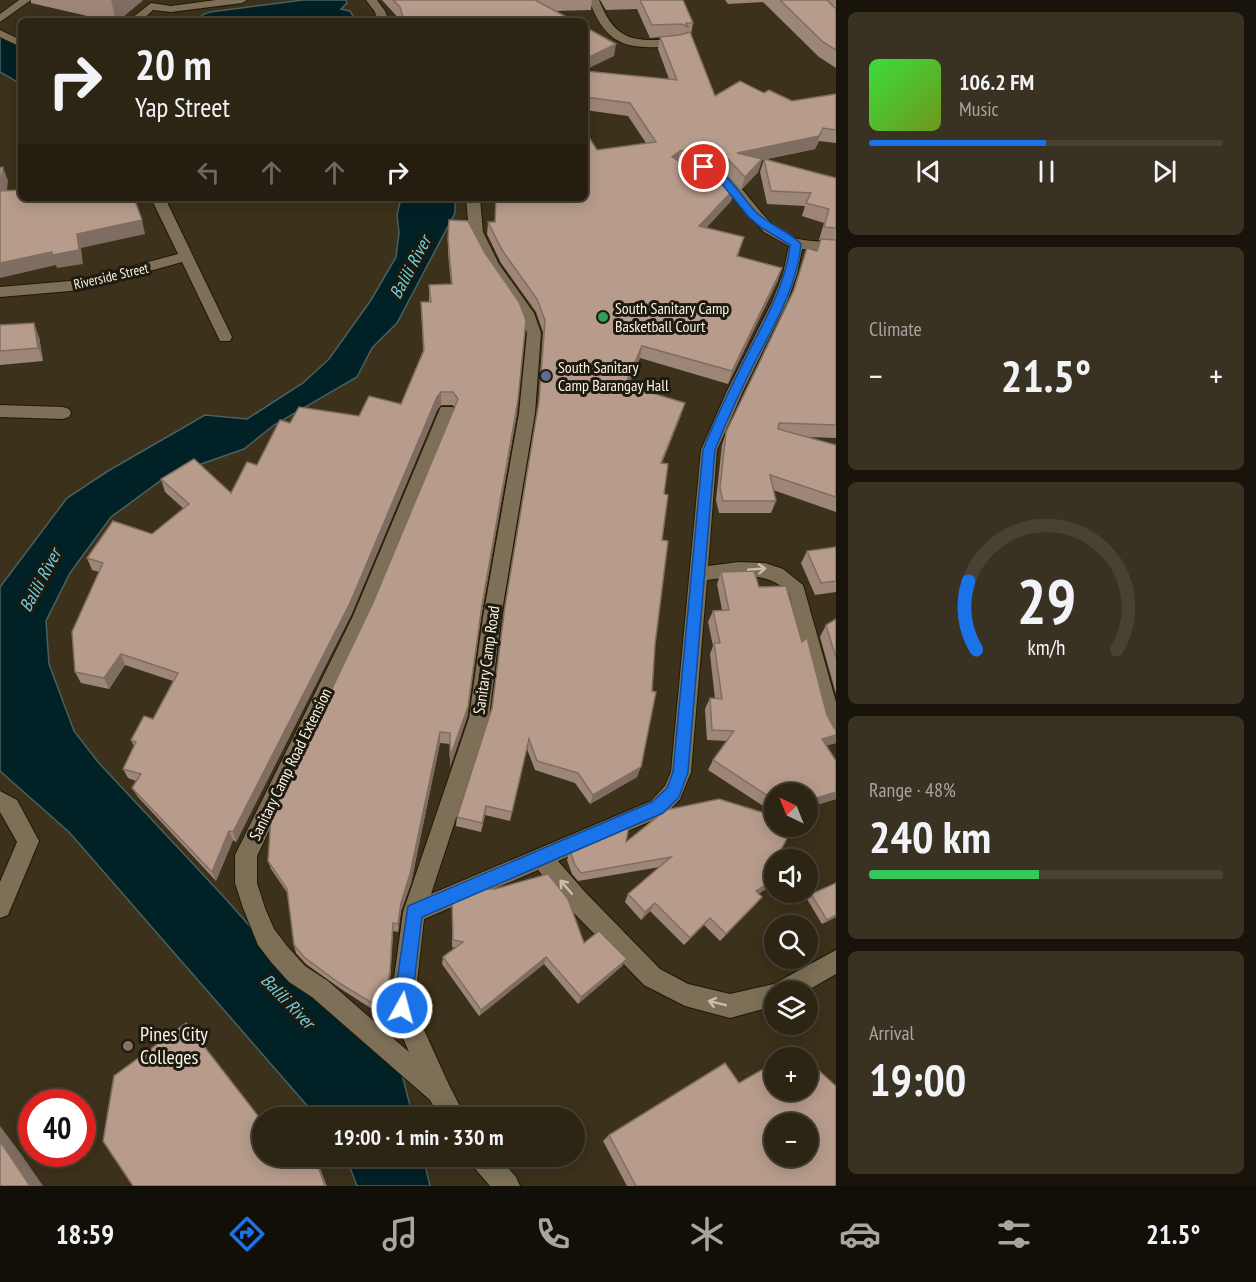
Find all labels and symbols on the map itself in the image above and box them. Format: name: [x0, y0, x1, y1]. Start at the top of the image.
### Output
pin: [678, 141, 729, 192]
water label: Balili River: [384, 229, 437, 302]
street label: Riverside Street: [72, 259, 150, 293]
place label: South Sanitary Camp Basketball Court: [615, 298, 729, 336]
marker: South Sanitary Camp Basketball Court: [596, 310, 610, 324]
place label: South Sanitary Camp Barangay Hall: [558, 357, 669, 395]
marker: South Sanitary Camp Barangay Hall: [539, 369, 553, 383]
water label: Balili River: [14, 542, 67, 615]
one-way arrow: [747, 564, 767, 575]
street label: Sanitary Camp Road: [468, 604, 504, 716]
street label: Sanitary Camp Road Extension: [244, 685, 336, 843]
north arrow: [764, 783, 818, 837]
one-way arrow: [559, 880, 573, 895]
water label: Balili River: [256, 969, 322, 1036]
position arrow: [370, 976, 434, 1040]
one-way arrow: [708, 997, 727, 1009]
place label: Pines City Colleges: [140, 1021, 208, 1070]
marker: Pines City Colleges: [121, 1039, 135, 1053]
speed limit sign: 40: [18, 1089, 96, 1167]

